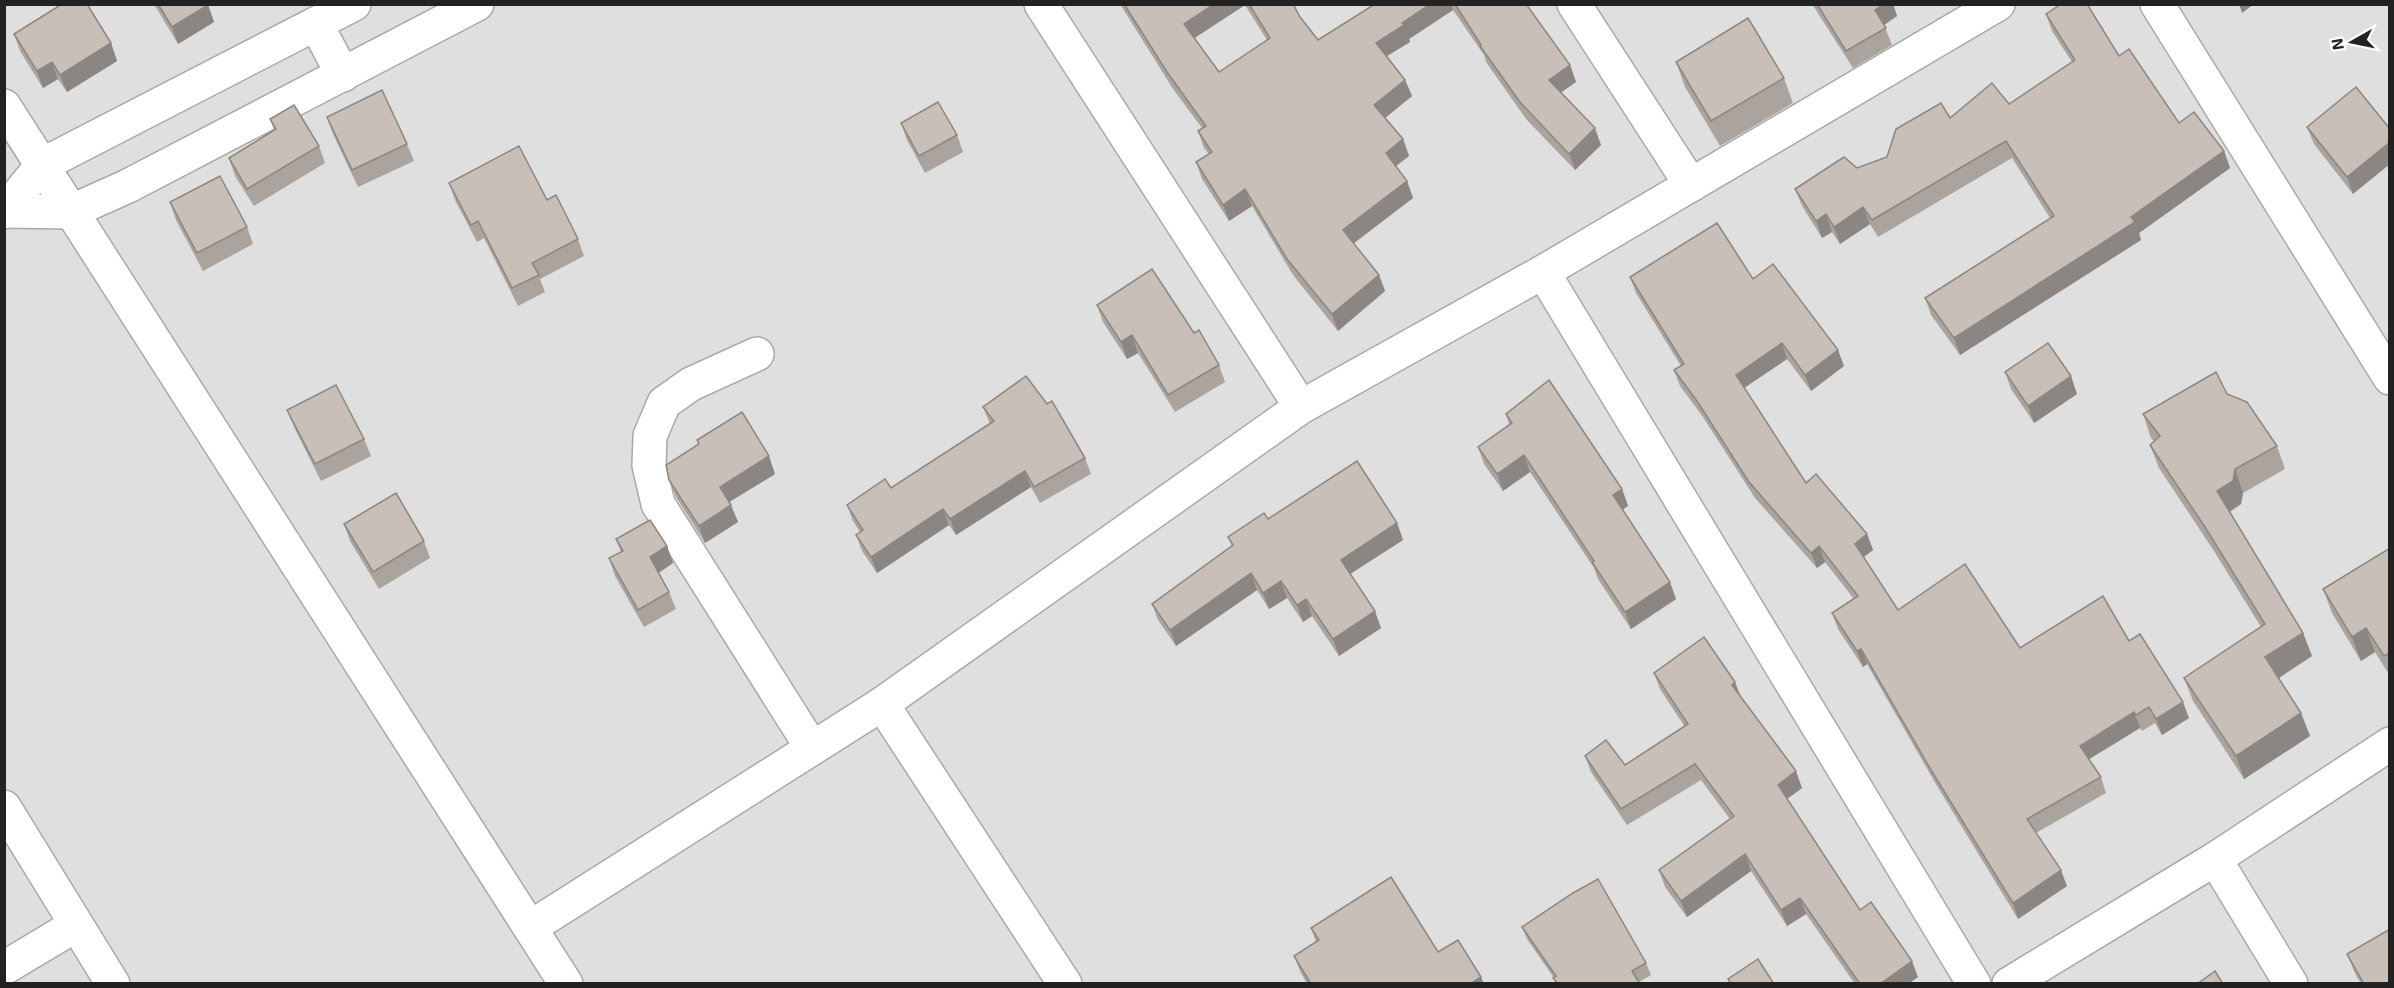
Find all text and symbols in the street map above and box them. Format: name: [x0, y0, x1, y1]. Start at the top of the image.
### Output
north arrow: [2322, 12, 2382, 72]
text: N: [2326, 37, 2347, 52]

